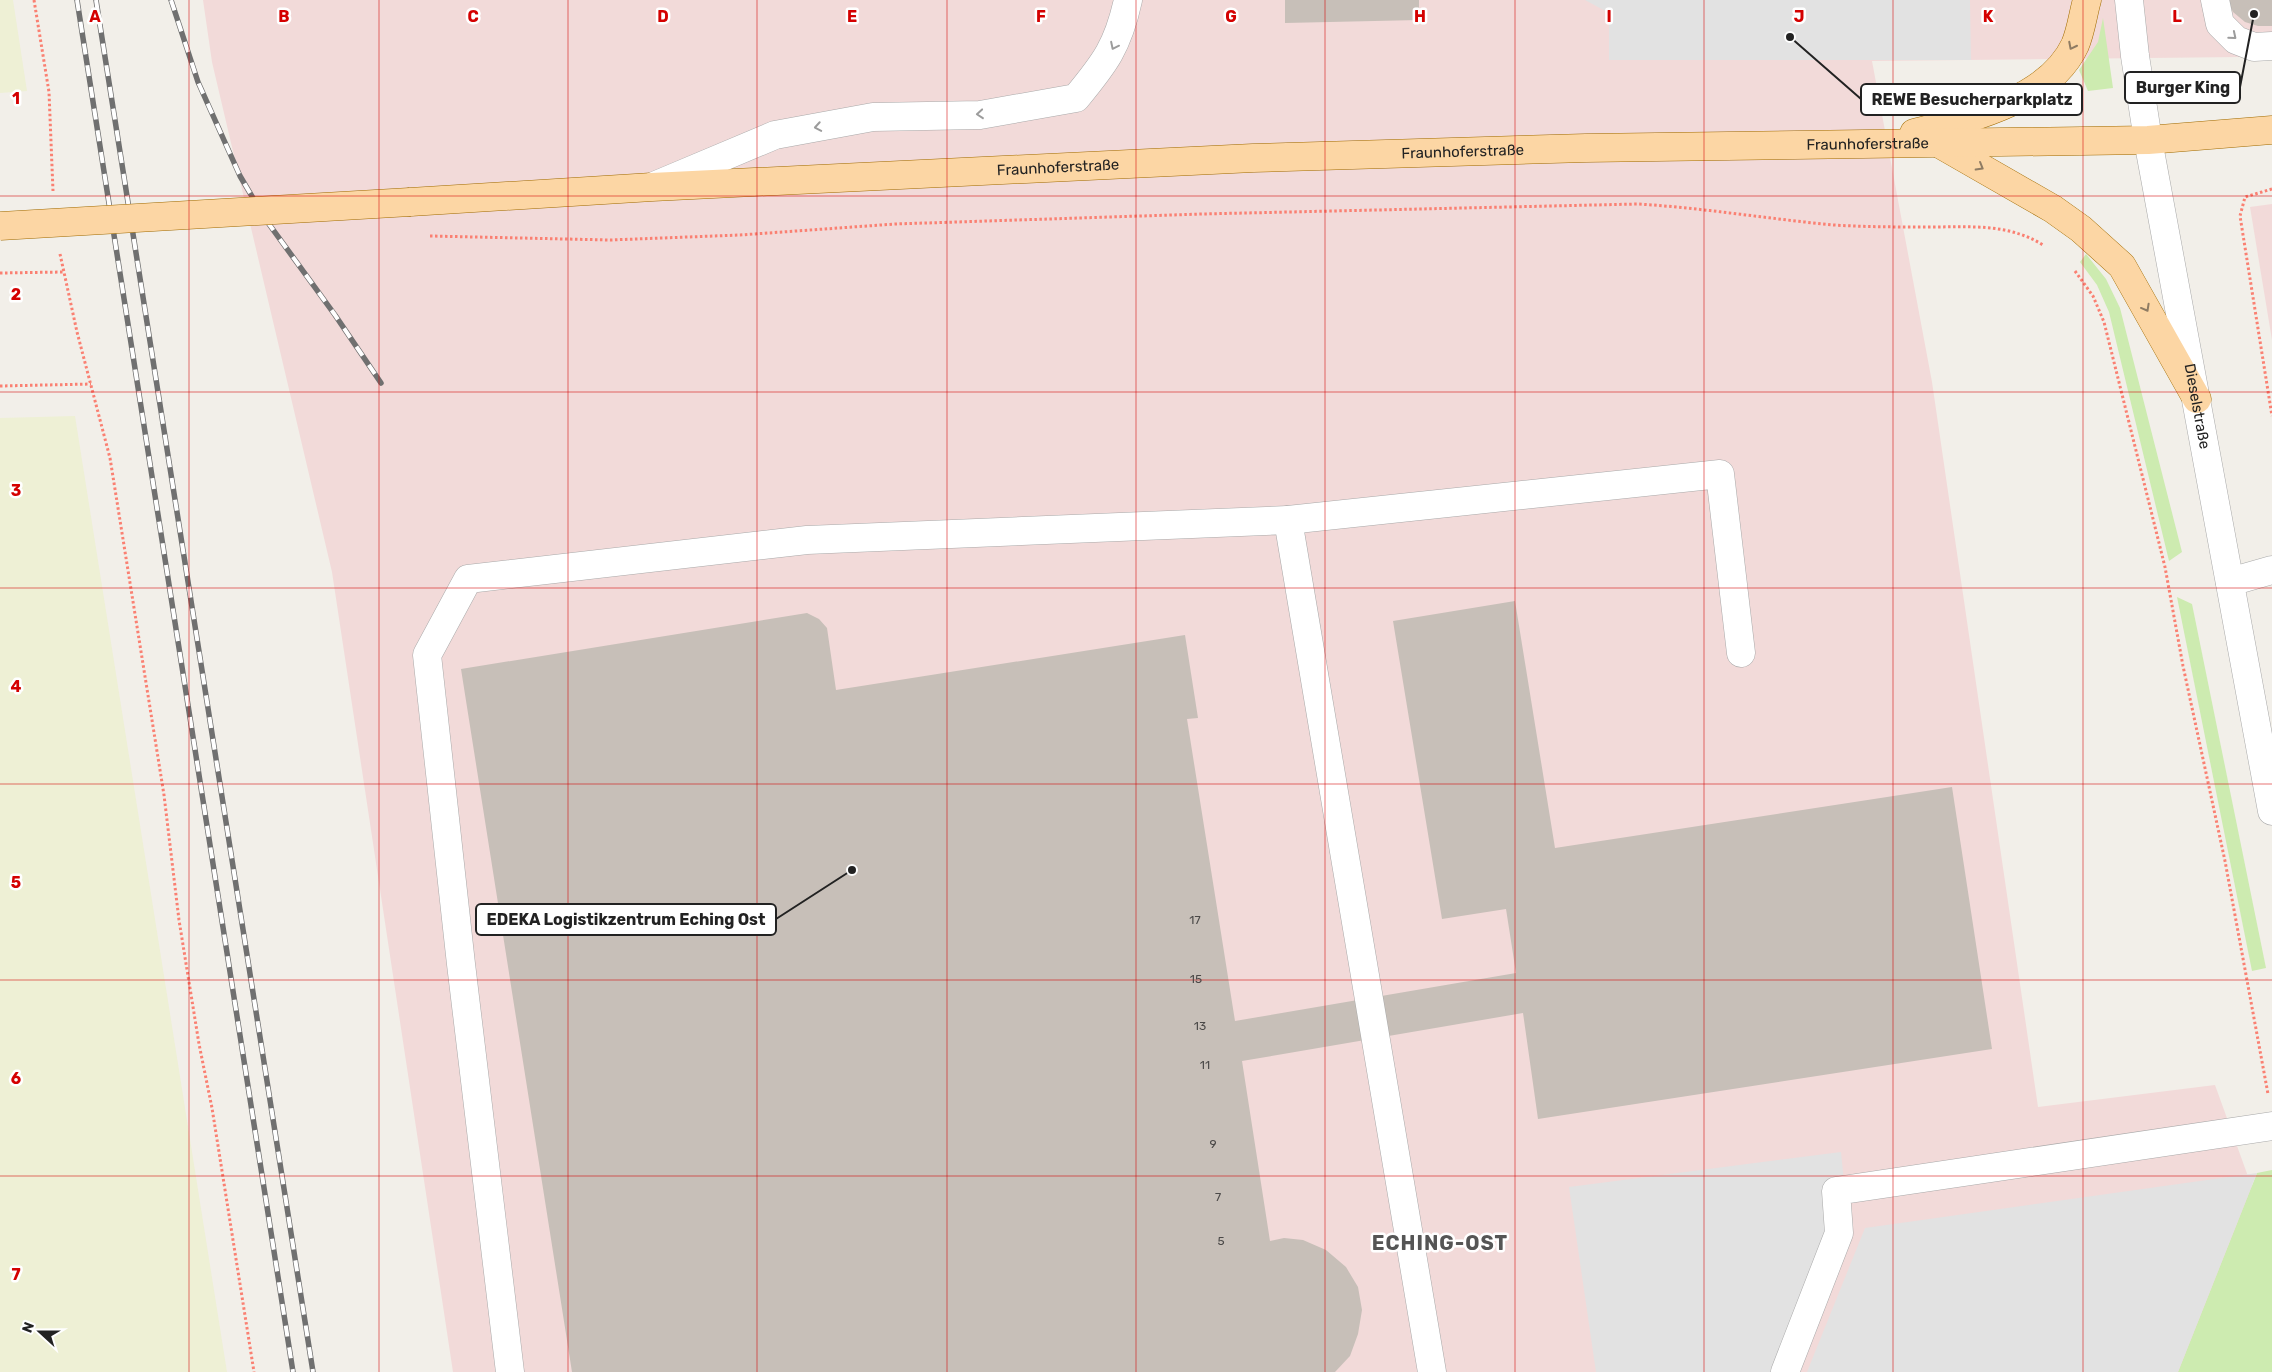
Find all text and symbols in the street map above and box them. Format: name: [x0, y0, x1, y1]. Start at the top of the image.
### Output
text: A: [89, 7, 101, 26]
text: B: [278, 7, 290, 26]
text: C: [467, 7, 479, 26]
text: D: [657, 7, 669, 26]
text: E: [847, 7, 857, 26]
text: F: [1036, 7, 1046, 26]
text: G: [1225, 7, 1237, 26]
text: H: [1414, 7, 1426, 26]
text: I: [1606, 7, 1612, 26]
text: J: [1794, 7, 1804, 26]
text: K: [1983, 7, 1994, 26]
text: L: [2172, 7, 2182, 26]
one-way arrow: [2228, 30, 2237, 39]
one-way arrow: [1109, 41, 1120, 50]
one-way arrow: [2068, 41, 2078, 50]
callout: Burger King: [2125, 72, 2240, 103]
text: Burger King: [2136, 78, 2230, 97]
callout: REWE Besucherparkplatz: [1861, 84, 2082, 115]
text: 1: [12, 89, 20, 108]
text: REWE Besucherparkplatz: [1871, 90, 2073, 109]
one-way arrow: [975, 108, 983, 119]
one-way arrow: [814, 121, 822, 132]
street label: Fraunhoferstraße: [1806, 134, 1929, 154]
street label: Fraunhoferstraße: [1401, 141, 1524, 163]
street label: Fraunhoferstraße: [996, 155, 1120, 179]
one-way arrow: [1975, 161, 1984, 171]
text: 2: [11, 285, 21, 304]
one-way arrow: [2139, 303, 2149, 312]
street label: Dieselstraße: [2180, 362, 2214, 450]
text: 3: [11, 481, 21, 500]
text: 4: [11, 677, 22, 696]
text: 5: [11, 873, 21, 892]
callout: EDEKA Logistikzentrum Eching Ost: [476, 904, 776, 935]
text: EDEKA Logistikzentrum Eching Ost: [487, 910, 766, 929]
house number: 17: [1189, 913, 1201, 927]
house number: 15: [1190, 972, 1202, 986]
house number: 13: [1194, 1019, 1206, 1033]
house number: 11: [1200, 1058, 1210, 1072]
text: 6: [11, 1069, 21, 1088]
house number: 9: [1209, 1137, 1217, 1151]
house number: 7: [1215, 1190, 1221, 1204]
district label: ECHING-OST: [1372, 1231, 1508, 1255]
house number: 5: [1217, 1234, 1225, 1248]
text: 7: [11, 1265, 21, 1284]
north arrow: [15, 1307, 65, 1357]
text: N: [19, 1320, 38, 1335]

